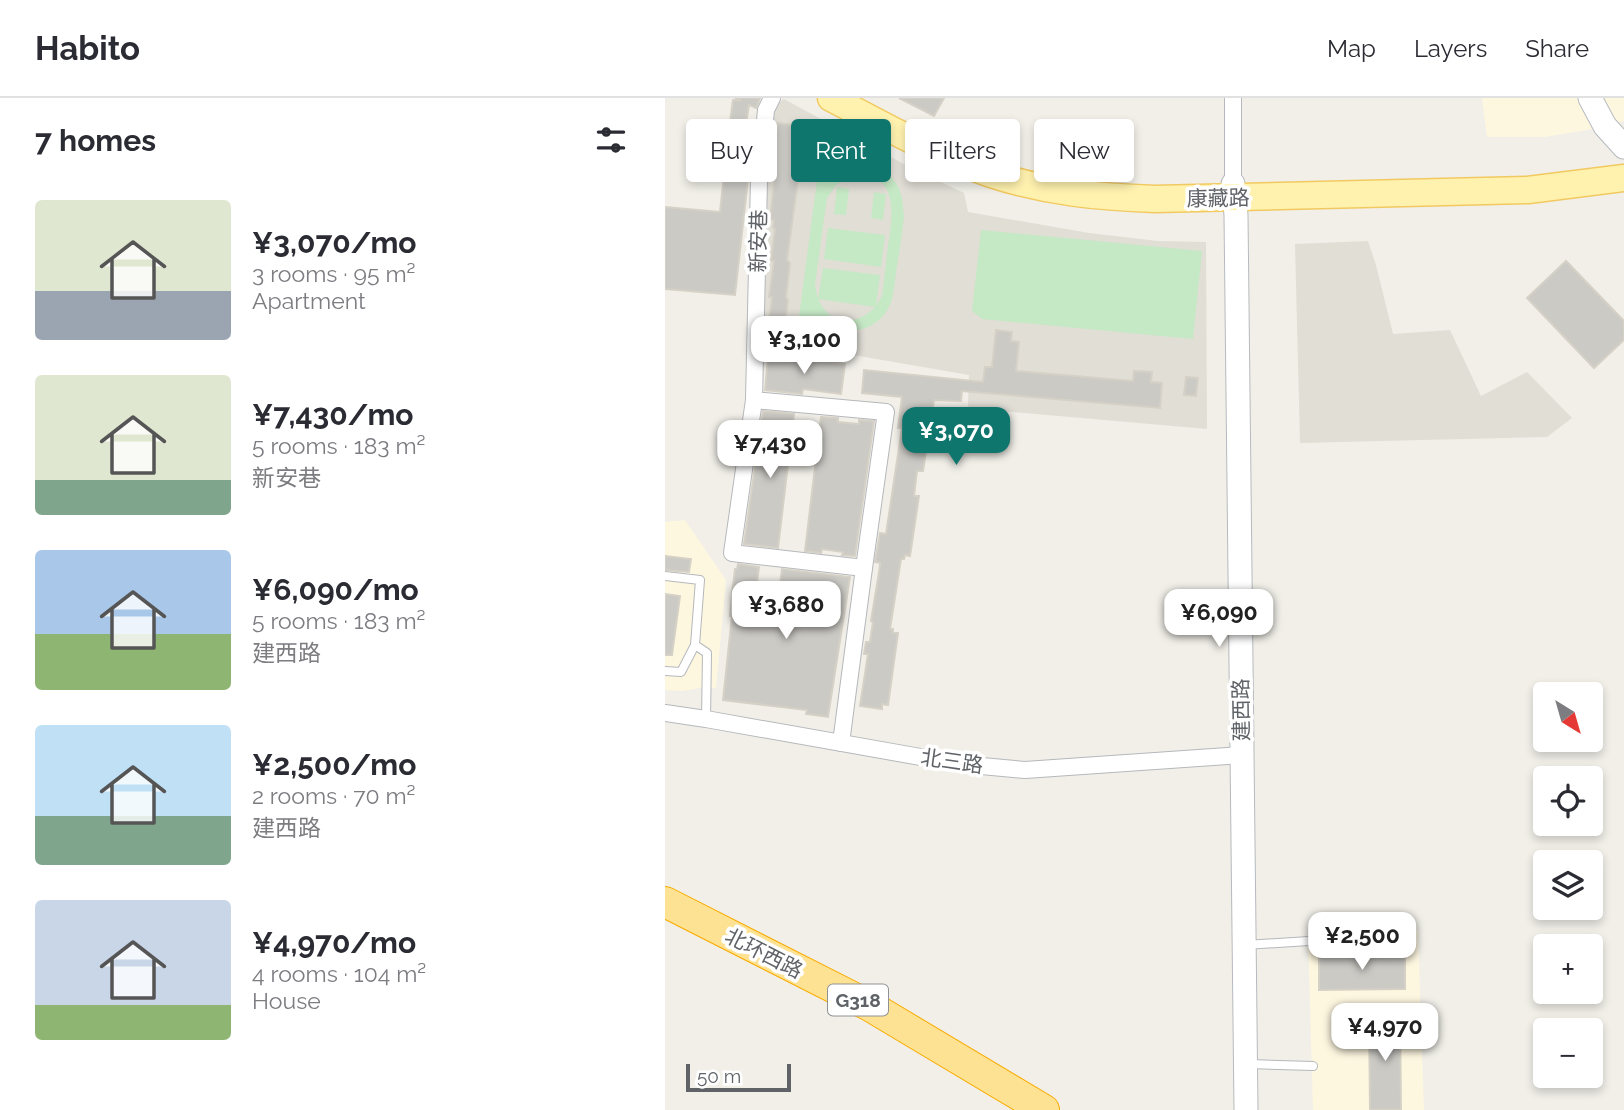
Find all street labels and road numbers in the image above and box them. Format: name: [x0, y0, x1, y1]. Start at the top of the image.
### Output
street label: 康藏路: [1186, 185, 1250, 211]
street label: 新安巷: [745, 209, 771, 273]
street label: 建西路: [1228, 678, 1254, 742]
street label: 北三路: [919, 744, 985, 778]
street label: 北环西路: [721, 923, 807, 983]
road number: G318: [828, 985, 888, 1016]

